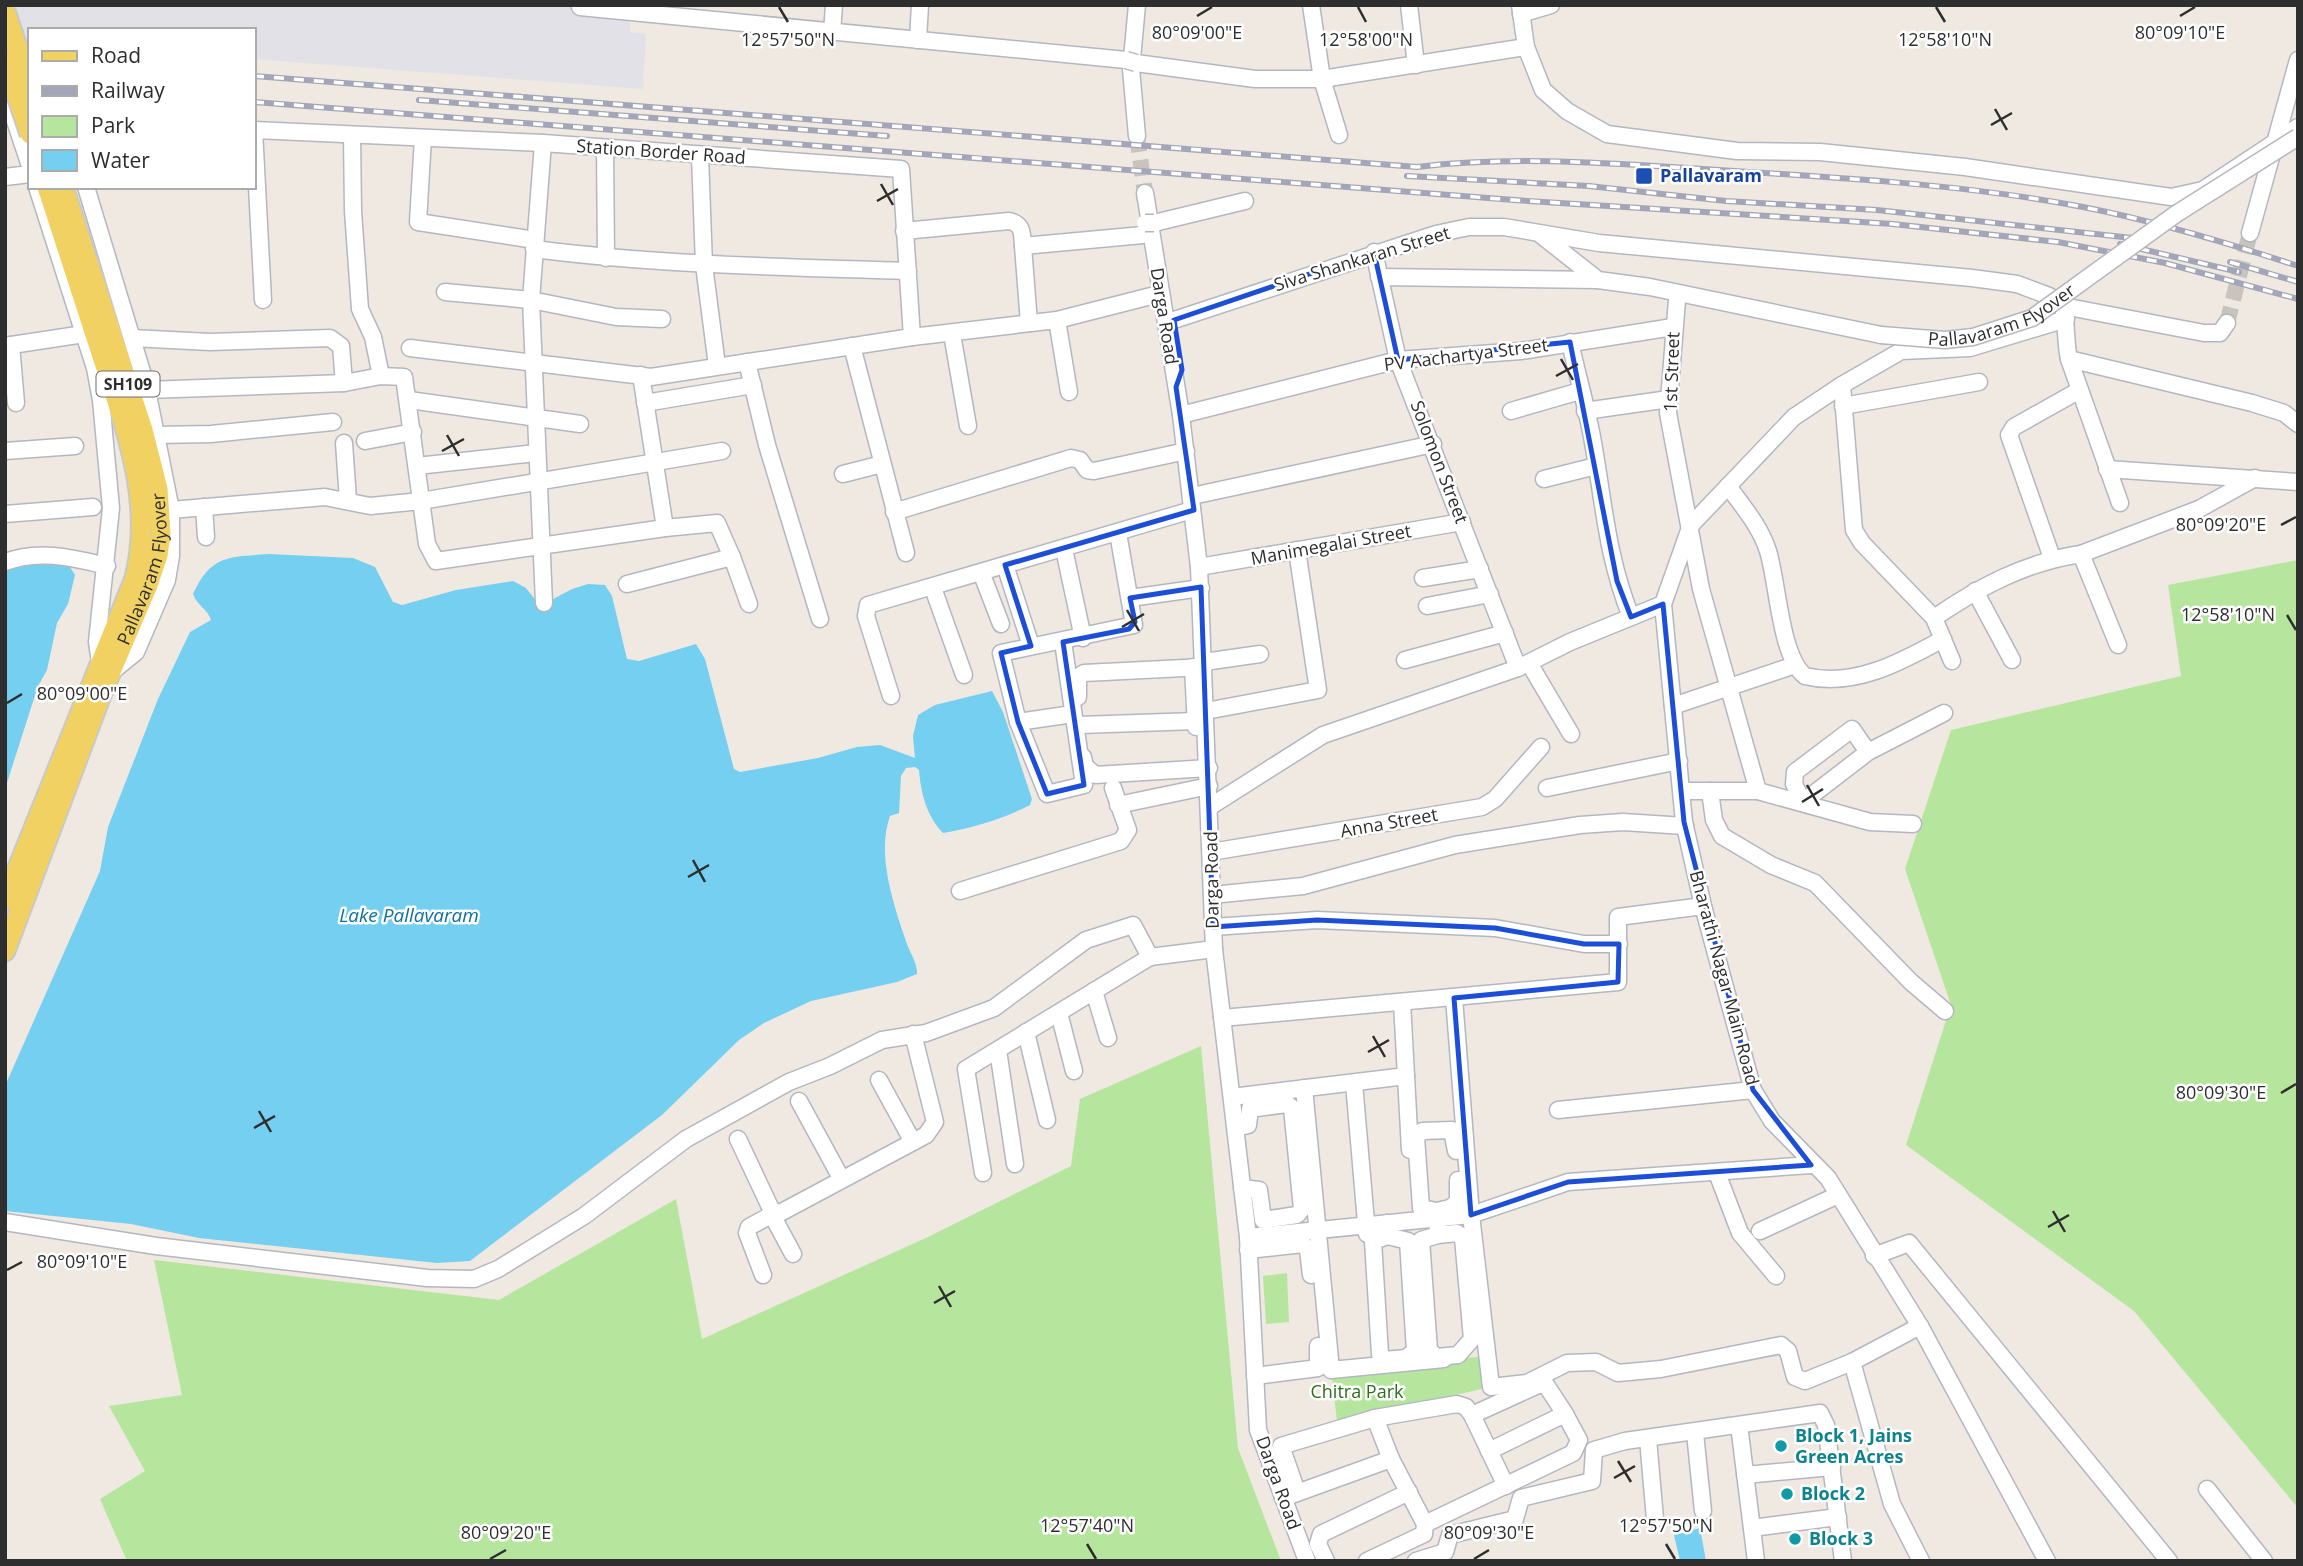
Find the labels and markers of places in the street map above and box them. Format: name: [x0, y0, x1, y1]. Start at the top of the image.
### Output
place label: Pallavaram: [1660, 163, 1762, 187]
marker: Pallavaram: [1634, 166, 1654, 186]
place label: Block 1, Jains Green Acres: [1795, 1423, 1912, 1468]
marker: Block 1, Jains Green Acres: [1773, 1438, 1789, 1454]
place label: Block 2: [1801, 1481, 1865, 1505]
marker: Block 2: [1779, 1486, 1795, 1502]
place label: Block 3: [1809, 1526, 1873, 1550]
marker: Block 3: [1787, 1531, 1803, 1547]

